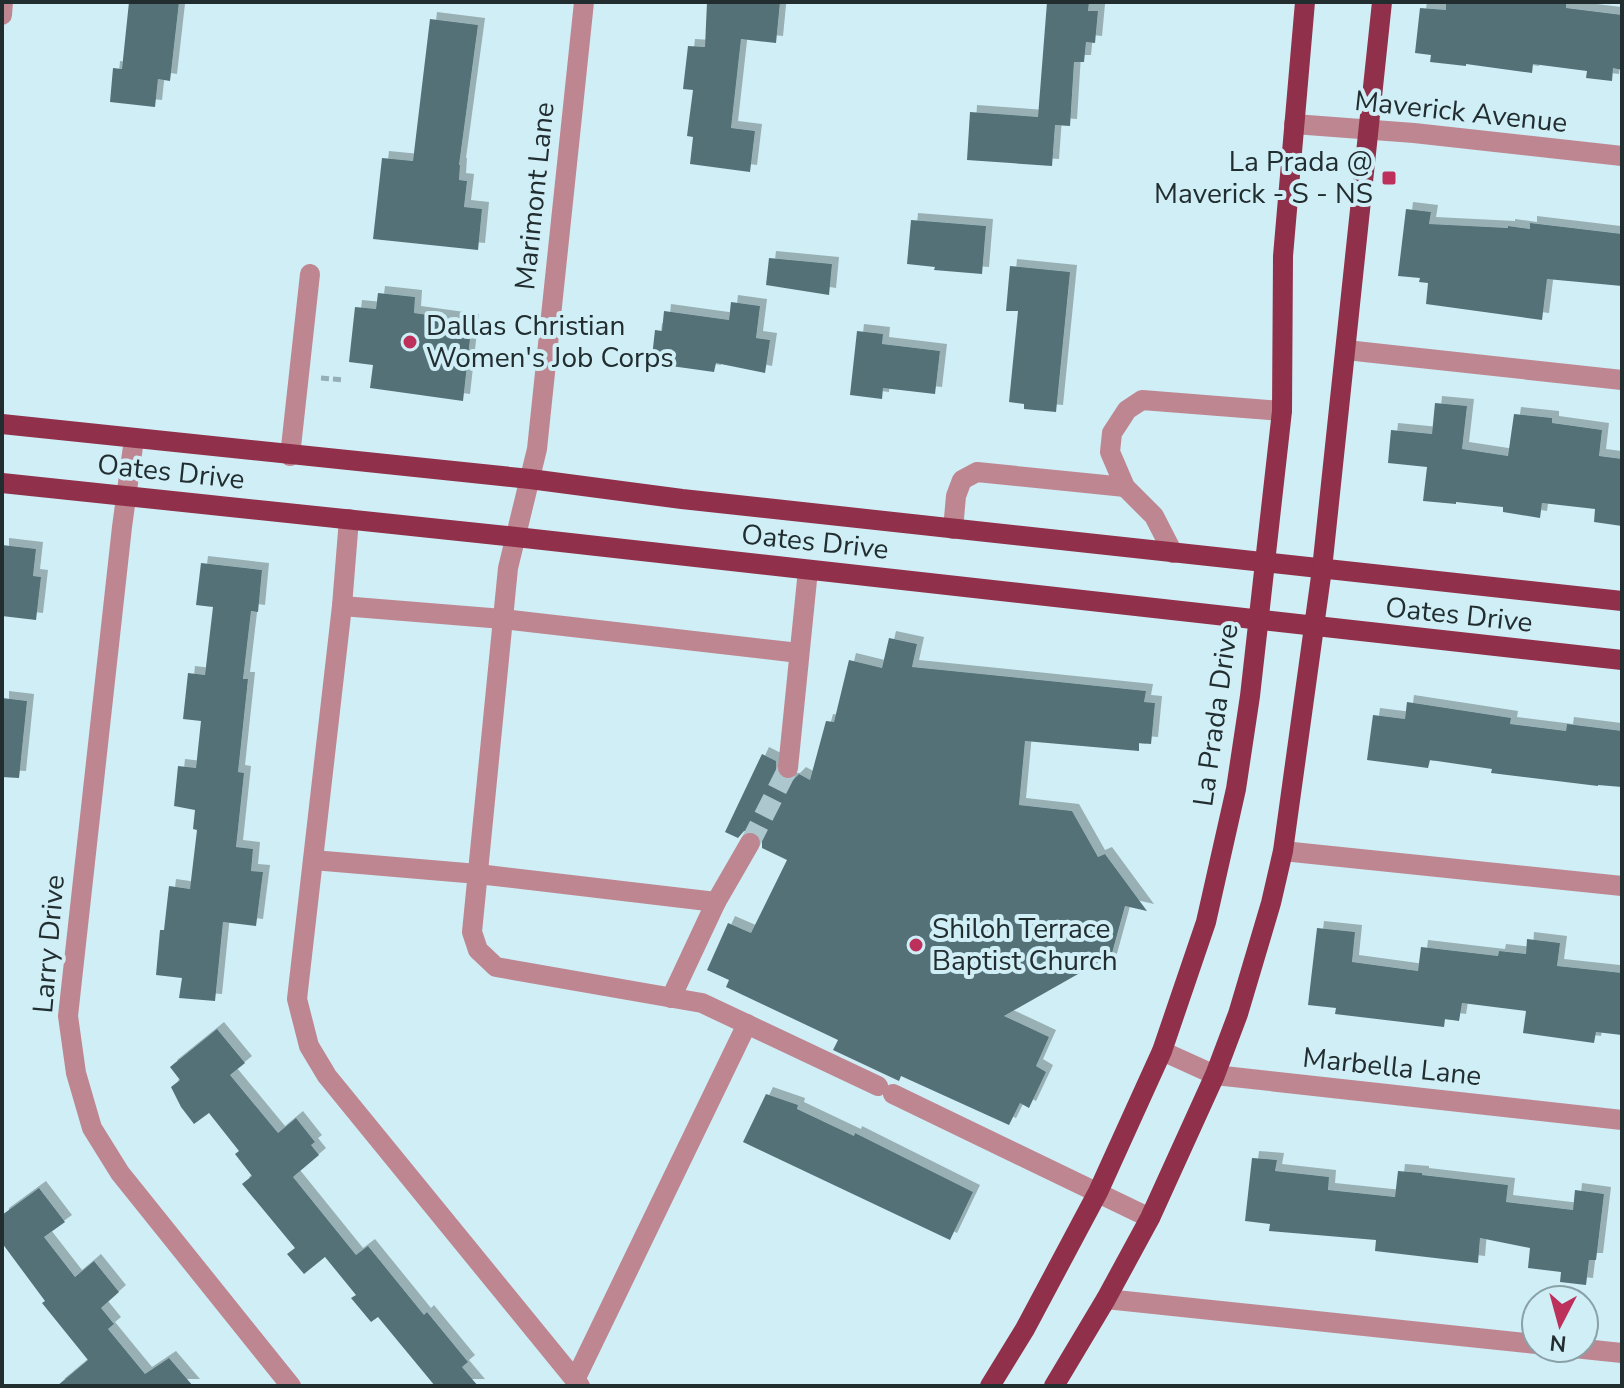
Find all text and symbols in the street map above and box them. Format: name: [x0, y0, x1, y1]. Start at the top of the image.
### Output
street label: Maverick Avenue: [1353, 82, 1569, 142]
street label: Marimont Lane: [506, 100, 564, 292]
place label: La Prada @ Maverick - S - NS: [1154, 143, 1373, 213]
marker: La Prada @ Maverick - S - NS: [1380, 169, 1398, 187]
place label: Dallas Christian Women's Job Corps: [426, 307, 674, 377]
marker: Dallas Christian Women's Job Corps: [401, 333, 419, 351]
street label: Oates Drive: [95, 445, 247, 499]
street label: Oates Drive: [739, 515, 891, 569]
street label: Oates Drive: [1383, 588, 1535, 642]
street label: La Prada Drive: [1184, 621, 1248, 809]
street label: Larry Drive: [24, 873, 74, 1015]
place label: Shiloh Terrace Baptist Church: [932, 910, 1118, 980]
marker: Shiloh Terrace Baptist Church: [907, 936, 925, 954]
street label: Marbella Lane: [1301, 1039, 1483, 1095]
north arrow: [1520, 1284, 1600, 1364]
text: N: [1548, 1327, 1568, 1359]

